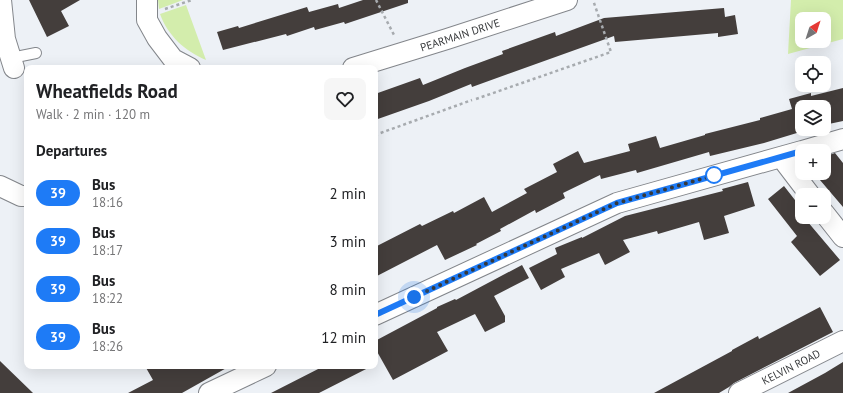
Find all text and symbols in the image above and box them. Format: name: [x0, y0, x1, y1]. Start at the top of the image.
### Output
north arrow: [795, 12, 831, 48]
map controls: [795, 12, 831, 224]
street label: PEARMAIN DRIVE: [418, 16, 502, 54]
button: locate: [795, 56, 831, 92]
button: heart: [324, 78, 366, 120]
text: Wheatfields Road: [36, 79, 178, 103]
button: layers: [795, 100, 831, 136]
text: Walk · 2 min · 120 m: [36, 106, 150, 123]
text: Departures: [36, 141, 107, 160]
button: +: [795, 144, 831, 180]
unlabelled marker: [705, 166, 723, 184]
text: Bus: [92, 175, 115, 194]
text: 39: [50, 184, 66, 202]
text: 2 min: [329, 184, 366, 203]
button: −: [795, 188, 831, 224]
text: 18:16: [92, 194, 123, 211]
text: Bus: [92, 223, 115, 242]
text: 39: [50, 232, 66, 250]
text: 3 min: [329, 232, 366, 251]
text: 18:17: [92, 242, 123, 259]
text: Bus: [92, 271, 115, 290]
text: 39: [50, 280, 66, 298]
text: 8 min: [329, 280, 366, 299]
your location: [404, 287, 424, 307]
text: 18:22: [92, 290, 123, 307]
text: Bus: [92, 319, 115, 338]
text: 39: [50, 328, 66, 346]
text: 12 min: [321, 328, 366, 347]
text: 18:26: [92, 338, 123, 355]
street label: KELVIN ROAD: [759, 346, 823, 388]

